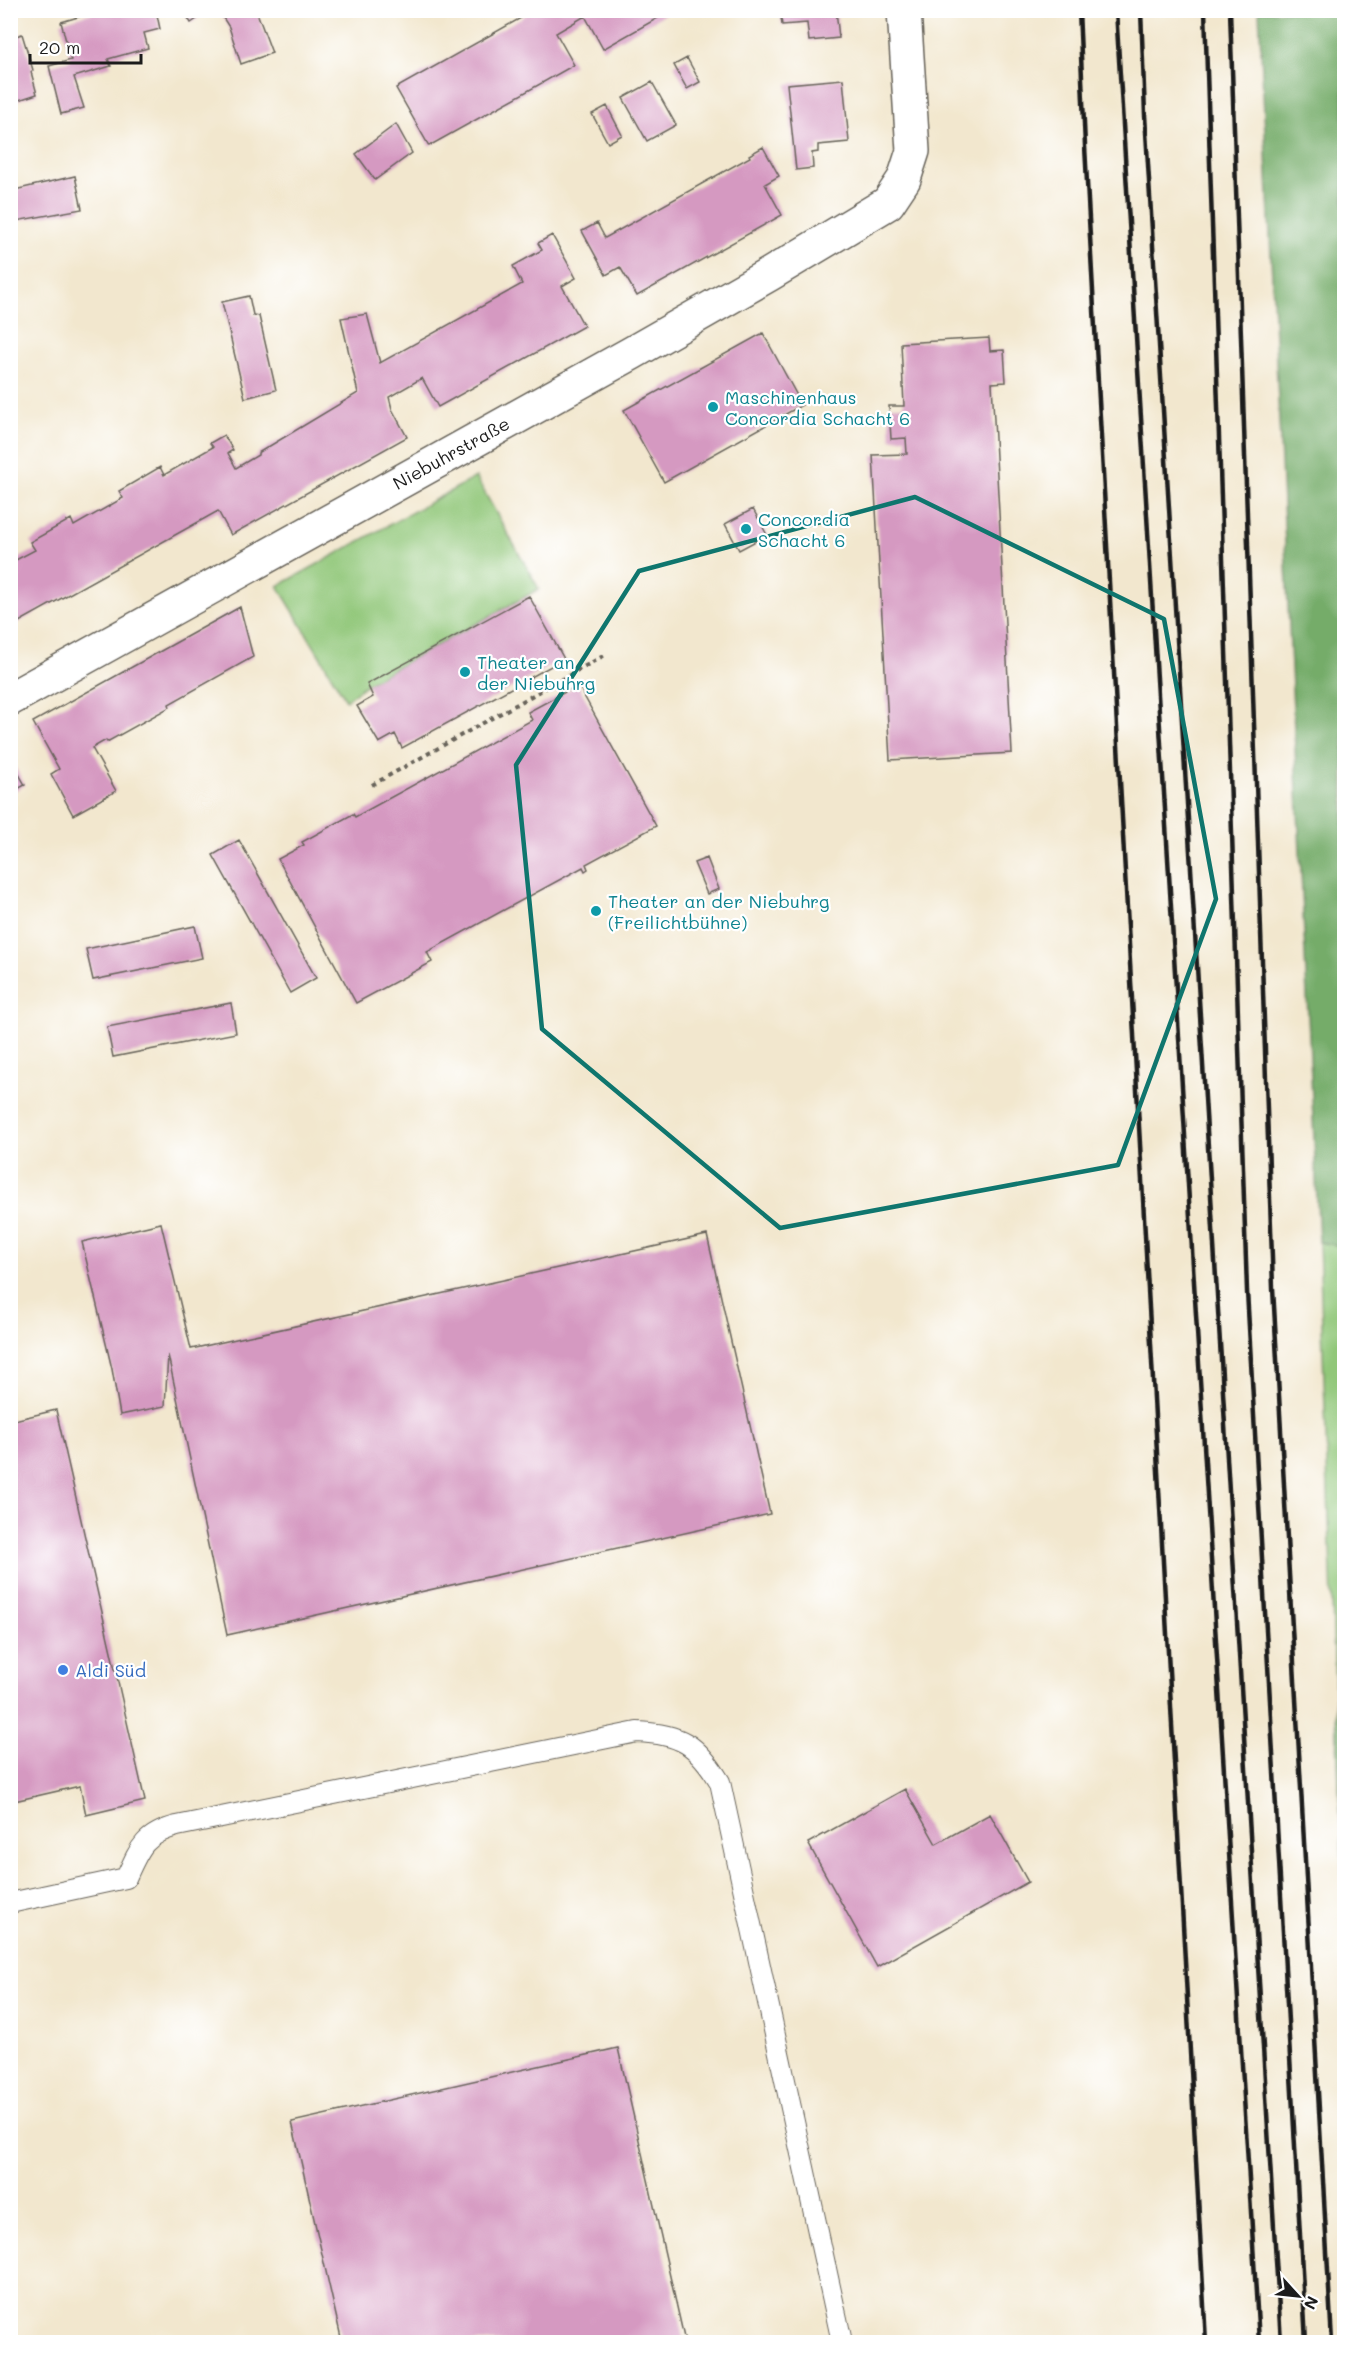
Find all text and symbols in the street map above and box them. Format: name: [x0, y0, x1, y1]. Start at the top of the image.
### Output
scale bar: [30, 27, 141, 65]
text: 20 m: [39, 35, 80, 59]
place label: Maschinenhaus Concordia Schacht 6: [725, 385, 910, 430]
marker: Maschinenhaus Concordia Schacht 6: [706, 400, 720, 414]
street label: Niebuhrstraße: [388, 411, 514, 495]
place label: Concordia Schacht 6: [758, 507, 850, 552]
marker: Concordia Schacht 6: [739, 522, 753, 536]
place label: Theater an der Niebuhrg: [477, 650, 595, 695]
marker: Theater an der Niebuhrg: [458, 665, 472, 679]
place label: Theater an der Niebuhrg (Freilichtbühne): [608, 889, 830, 934]
marker: Theater an der Niebuhrg (Freilichtbühne): [589, 904, 603, 918]
place label: Aldi Süd: [75, 1658, 146, 1682]
marker: Aldi Süd: [56, 1663, 70, 1677]
north arrow: [1268, 2266, 1328, 2326]
text: N: [1300, 2293, 1324, 2313]

